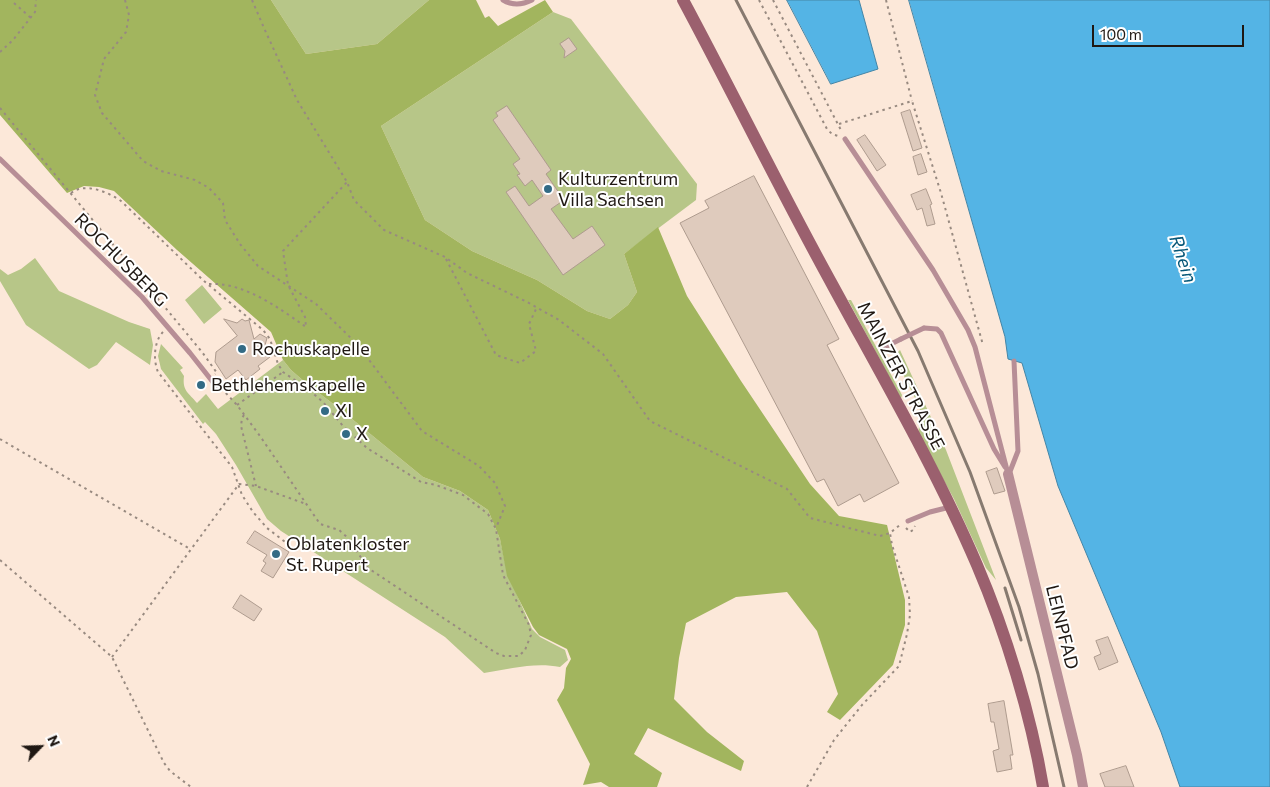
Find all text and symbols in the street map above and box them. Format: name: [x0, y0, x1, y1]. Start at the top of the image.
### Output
scale bar: [1095, 15, 1248, 47]
text: 100 m: [1100, 25, 1142, 43]
place label: Kulturzentrum Villa Sachsen: [558, 168, 678, 210]
marker: Kulturzentrum Villa Sachsen: [542, 183, 554, 195]
street label: ROCHUSBERG: [70, 209, 172, 311]
water label: Rhein: [1164, 232, 1202, 286]
street label: MAINZER STRASSE: [853, 298, 949, 454]
place label: Rochuskapelle: [252, 338, 370, 360]
marker: Rochuskapelle: [236, 343, 248, 355]
place label: Bethlehemskapelle: [211, 374, 365, 396]
marker: Bethlehemskapelle: [195, 379, 207, 391]
place label: XI: [335, 400, 352, 422]
marker: XI: [319, 405, 331, 417]
place label: X: [356, 423, 368, 445]
marker: X: [340, 428, 352, 440]
place label: Oblatenkloster St. Rupert: [286, 533, 409, 576]
marker: Oblatenkloster St. Rupert: [270, 548, 282, 560]
street label: LEINPFAD: [1041, 583, 1083, 671]
north arrow: [15, 722, 65, 772]
text: N: [44, 732, 64, 749]

